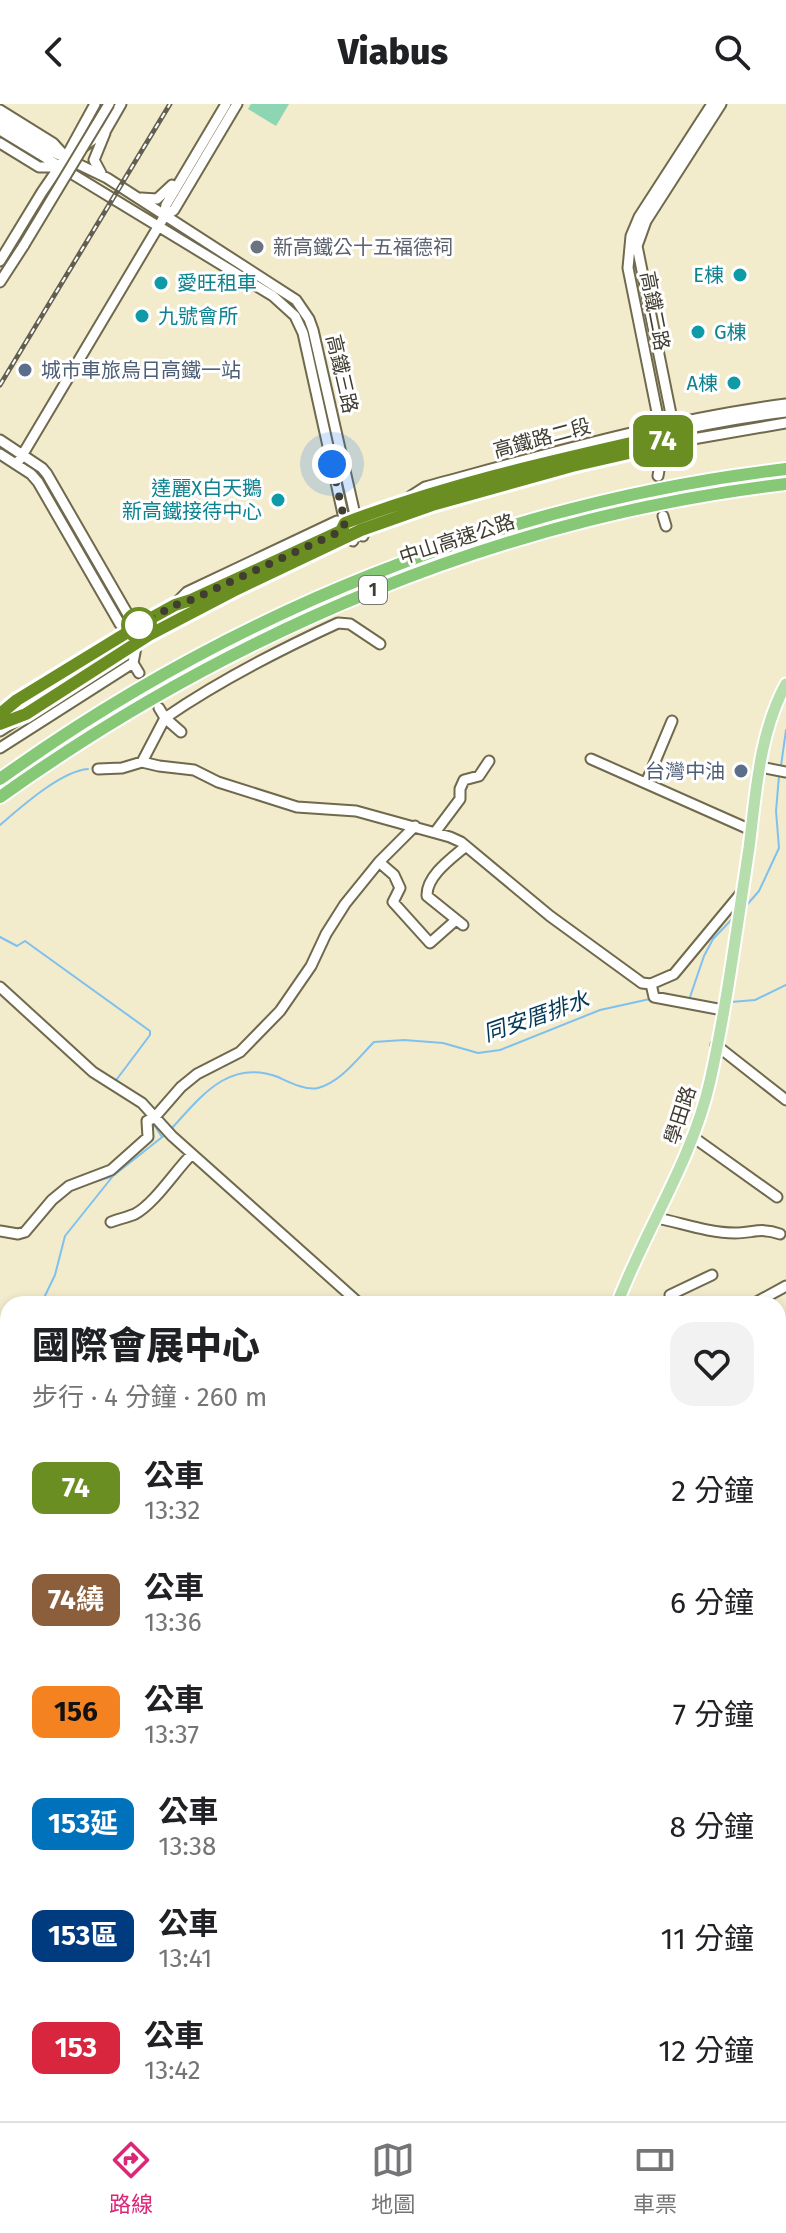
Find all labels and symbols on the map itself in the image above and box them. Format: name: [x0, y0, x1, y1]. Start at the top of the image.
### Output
place label: 新高鐵公十五福德祠: [273, 235, 453, 259]
marker: 新高鐵公十五福德祠: [248, 238, 266, 256]
place label: E棟: [693, 263, 724, 287]
marker: E棟: [731, 266, 749, 284]
street label: 高鐵二路: [636, 269, 674, 353]
place label: 愛旺租車: [177, 271, 257, 295]
marker: 愛旺租車: [152, 274, 170, 292]
place label: 九號會所: [158, 304, 238, 328]
marker: 九號會所: [133, 307, 151, 325]
place label: G棟: [714, 320, 747, 344]
marker: G棟: [689, 323, 707, 341]
street label: 高鐵三路: [321, 332, 363, 416]
place label: 城市車旅烏日高鐵一站: [41, 358, 241, 382]
marker: 城市車旅烏日高鐵一站: [16, 361, 34, 379]
place label: A棟: [687, 371, 718, 395]
marker: A棟: [725, 374, 743, 392]
street label: 高鐵路二段: [491, 413, 593, 463]
line badge: 74: [627, 415, 699, 467]
your location: [312, 444, 352, 484]
place label: 達麗X白天鵝 新高鐵接待中心: [122, 476, 262, 523]
marker: 達麗X白天鵝 新高鐵接待中心: [269, 491, 287, 509]
street label: 中山高速公路: [396, 509, 518, 569]
road number: 1: [359, 576, 387, 604]
unlabelled marker: [122, 608, 156, 642]
place label: 台灣中油: [645, 759, 725, 783]
marker: 台灣中油: [732, 762, 750, 780]
water label: 同安厝排水: [480, 985, 593, 1047]
street label: 學田路: [659, 1083, 701, 1147]

